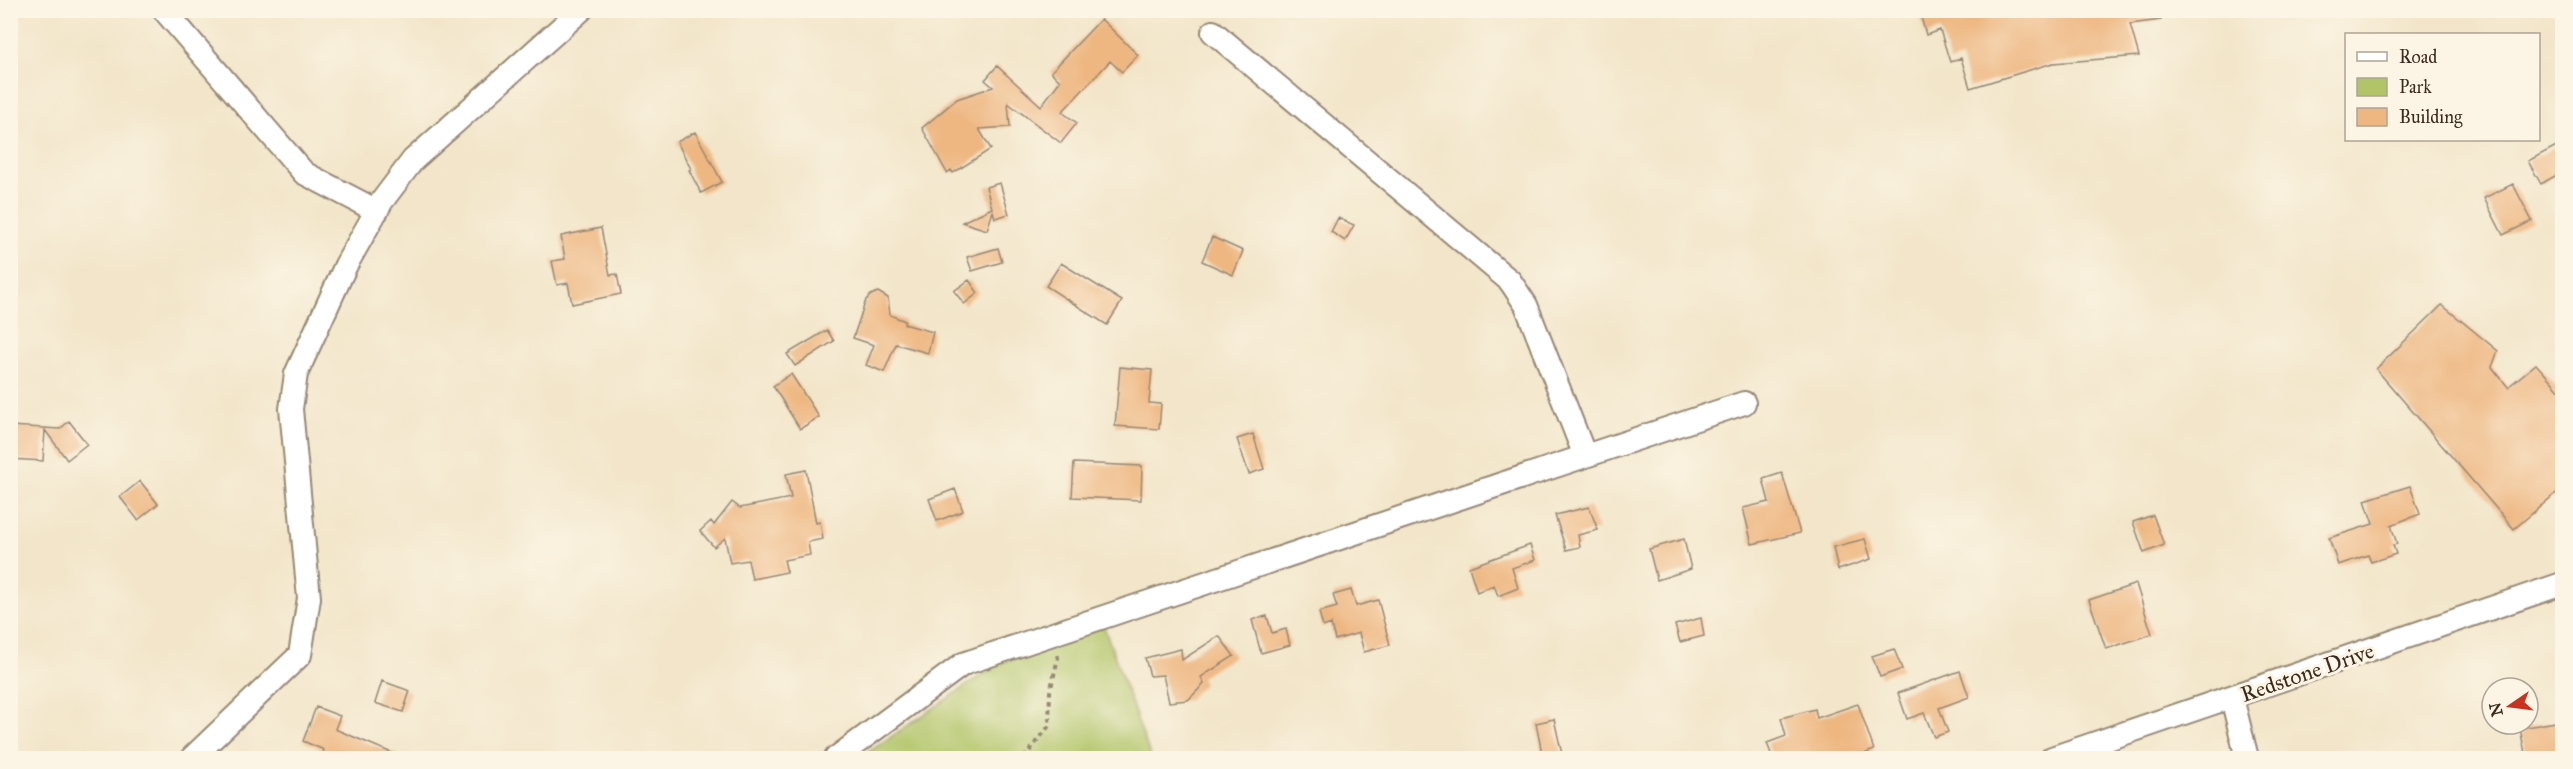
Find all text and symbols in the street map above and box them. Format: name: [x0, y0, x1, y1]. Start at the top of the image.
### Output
legend: [2345, 33, 2540, 141]
text: Road: [2399, 46, 2437, 68]
text: Park: [2399, 76, 2432, 98]
text: Building: [2399, 106, 2463, 129]
street label: Redstone Drive: [2237, 637, 2377, 708]
north arrow: [2480, 676, 2540, 736]
text: N: [2485, 700, 2507, 718]

